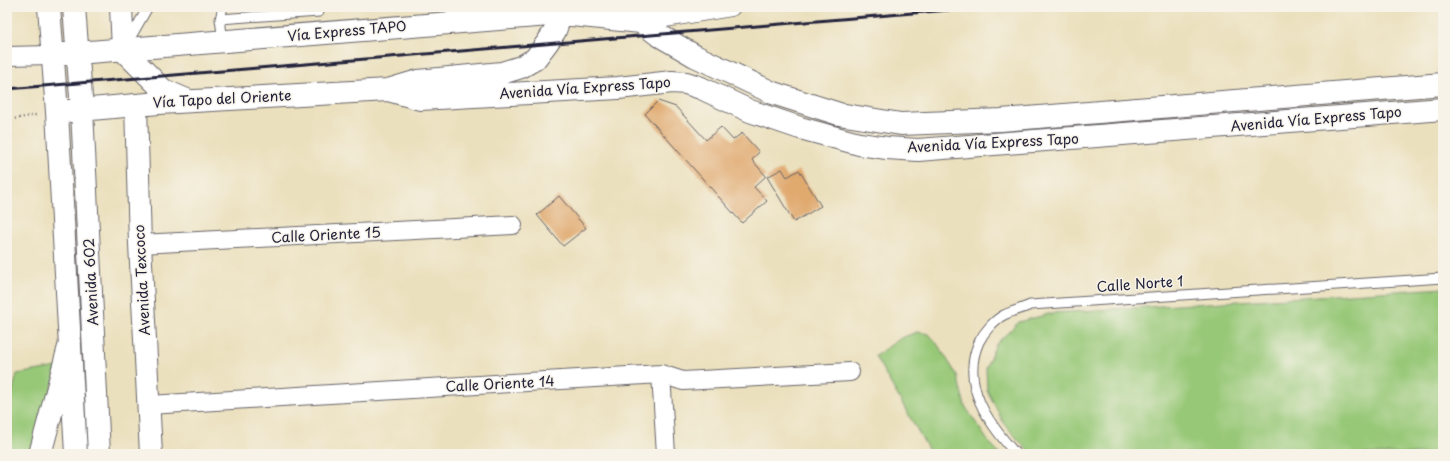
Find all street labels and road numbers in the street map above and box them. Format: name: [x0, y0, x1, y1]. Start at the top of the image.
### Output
street label: Vía Express TAPO: [287, 15, 407, 46]
street label: Avenida Vía Express Tapo: [499, 71, 672, 104]
street label: Vía Tapo del Oriente: [152, 84, 292, 113]
street label: Avenida Vía Express Tapo: [1230, 101, 1403, 136]
street label: Avenida Vía Express Tapo: [907, 128, 1079, 157]
street label: Calle Oriente 15: [271, 221, 381, 248]
street label: Avenida Texcoco: [128, 224, 155, 336]
street label: Avenida 602: [78, 238, 103, 326]
street label: Calle Norte 1: [1096, 270, 1184, 297]
street label: Calle Oriente 14: [445, 370, 555, 397]

